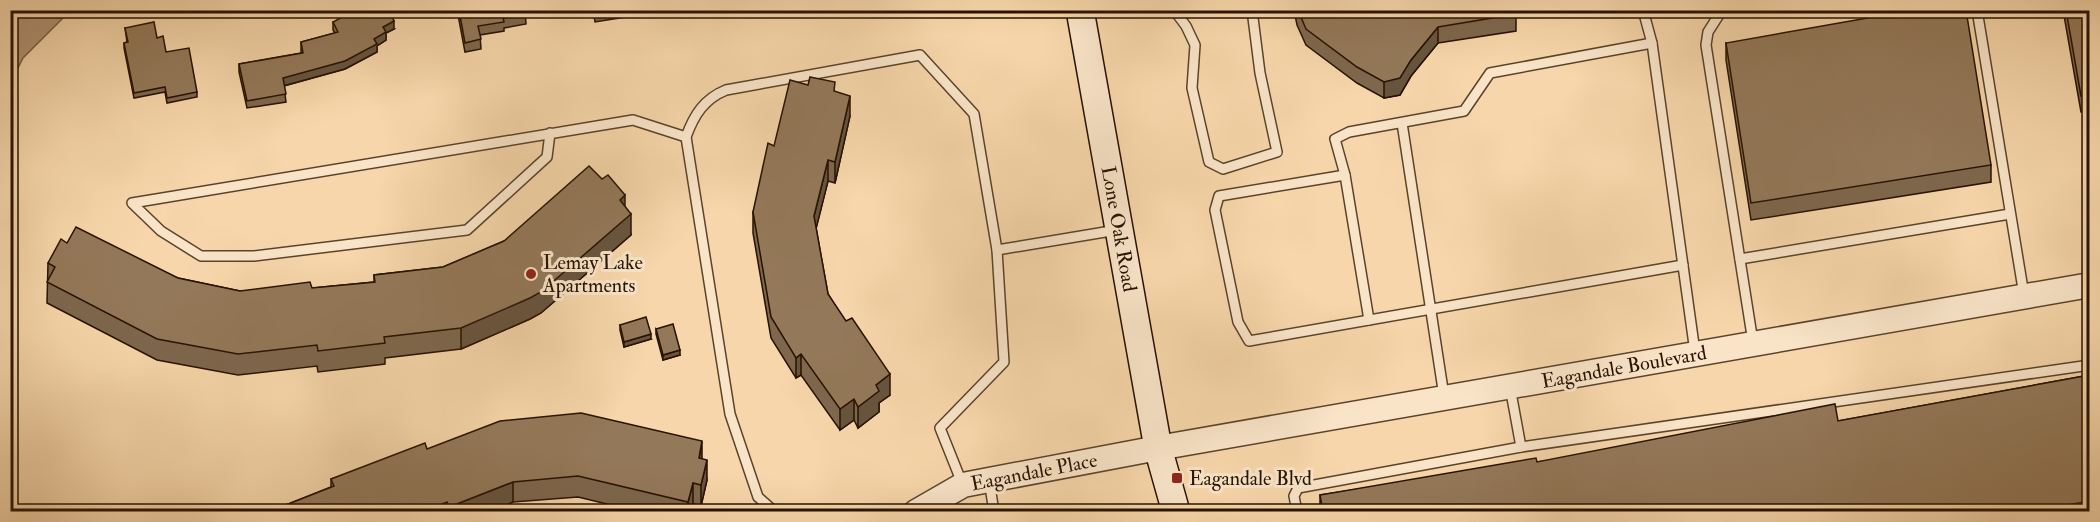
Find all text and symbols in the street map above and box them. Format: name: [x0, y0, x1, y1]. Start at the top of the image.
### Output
street label: Lone Oak Road: [1096, 164, 1142, 294]
place label: Lemay Lake Apartments: [542, 250, 643, 299]
marker: Lemay Lake Apartments: [524, 267, 538, 281]
street label: Eagandale Boulevard: [1540, 340, 1709, 394]
street label: Eagandale Place: [969, 448, 1099, 496]
place label: Eagandale Blvd: [1189, 466, 1312, 491]
marker: Eagandale Blvd: [1170, 471, 1184, 485]

